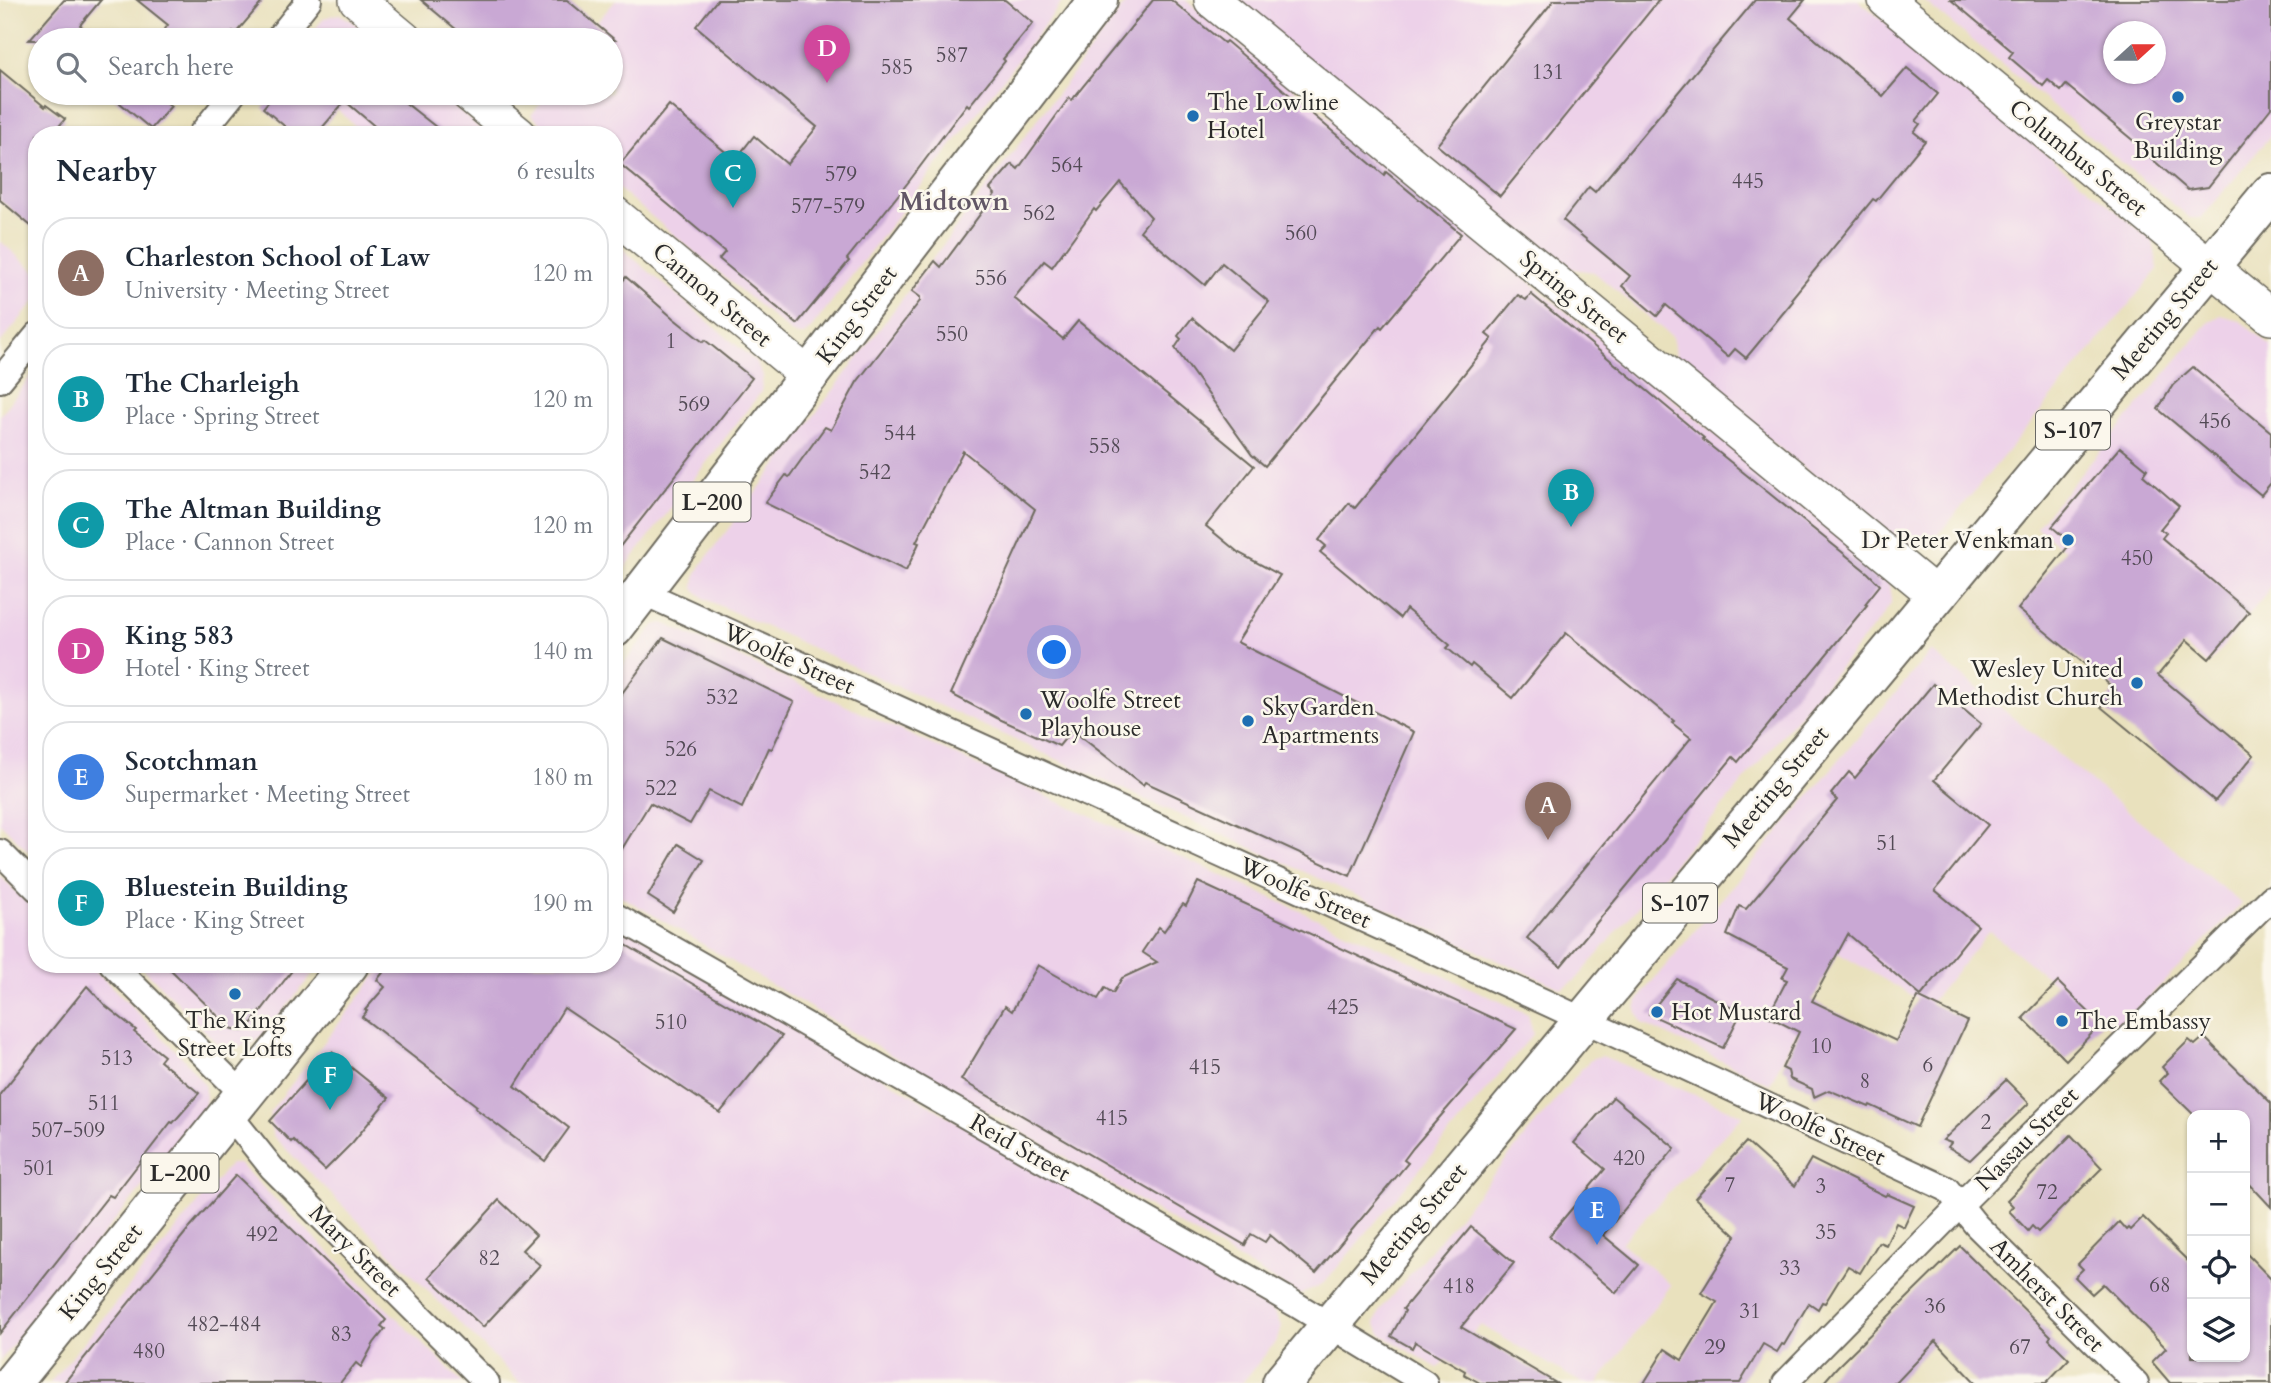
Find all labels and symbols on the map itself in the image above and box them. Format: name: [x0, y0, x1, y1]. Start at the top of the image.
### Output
north arrow: [2103, 21, 2166, 84]
pin: D: [804, 25, 850, 83]
house number: 587: [936, 41, 968, 70]
house number: 585: [881, 53, 913, 82]
house number: 131: [1532, 58, 1564, 87]
place label: The Lowline Hotel: [1207, 86, 1339, 147]
marker: Greystar Building: [2170, 89, 2186, 105]
street label: Columbus Street: [2002, 92, 2154, 224]
place label: Greystar Building: [2134, 106, 2223, 167]
marker: The Lowline Hotel: [1185, 108, 1201, 124]
pin: C: [710, 150, 756, 208]
house number: 564: [1051, 151, 1083, 180]
house number: 579: [825, 160, 857, 189]
house number: 445: [1732, 167, 1764, 196]
district label: Midtown: [899, 184, 1009, 219]
house number: 577-579: [791, 192, 865, 221]
house number: 562: [1023, 199, 1055, 228]
house number: 560: [1285, 219, 1317, 248]
street label: Cannon Street: [645, 235, 779, 355]
street label: Spring Street: [1512, 243, 1636, 351]
street label: Meeting Street: [2104, 251, 2226, 387]
street label: King Street: [809, 258, 905, 371]
house number: 556: [975, 264, 1007, 293]
house number: 550: [936, 320, 968, 349]
house number: 1: [666, 327, 676, 356]
house number: 569: [678, 390, 710, 419]
house number: 456: [2199, 407, 2231, 436]
road number: S-107: [2036, 410, 2110, 450]
house number: 544: [884, 419, 916, 448]
house number: 558: [1089, 432, 1121, 461]
house number: 542: [859, 458, 891, 487]
pin: B: [1548, 469, 1594, 527]
road number: L-200: [674, 482, 750, 522]
place label: Dr Peter Venkman: [1861, 524, 2054, 557]
marker: Dr Peter Venkman: [2060, 532, 2076, 548]
house number: 450: [2121, 544, 2153, 573]
street label: Woolfe Street: [717, 615, 860, 703]
your location: [1037, 635, 1071, 669]
place label: Wesley United Methodist Church: [1937, 653, 2123, 714]
marker: Wesley United Methodist Church: [2129, 675, 2145, 691]
house number: 532: [706, 683, 738, 712]
place label: Woolfe Street Playhouse: [1039, 684, 1181, 745]
place label: SkyGarden Apartments: [1262, 691, 1379, 752]
marker: Woolfe Street Playhouse: [1018, 706, 1034, 722]
marker: SkyGarden Apartments: [1240, 713, 1256, 729]
street label: Meeting Street: [1715, 719, 1837, 855]
house number: 526: [665, 735, 697, 764]
house number: 522: [645, 774, 677, 803]
pin: A: [1525, 782, 1571, 840]
house number: 51: [1876, 829, 1898, 858]
street label: Woolfe Street: [1233, 849, 1376, 937]
road number: S-107: [1643, 884, 1717, 922]
marker: The King Street Lofts: [227, 986, 243, 1002]
house number: 425: [1327, 993, 1359, 1022]
place label: Hot Mustard: [1671, 996, 1802, 1029]
place label: The King Street Lofts: [178, 1004, 292, 1065]
marker: Hot Mustard: [1649, 1004, 1665, 1020]
place label: The Embassy: [2076, 1005, 2212, 1038]
house number: 510: [655, 1008, 687, 1037]
marker: The Embassy: [2054, 1013, 2070, 1029]
house number: 10: [1810, 1032, 1832, 1061]
house number: 513: [101, 1044, 133, 1073]
house number: 6: [1923, 1051, 1933, 1080]
pin: F: [307, 1052, 353, 1110]
house number: 415: [1189, 1053, 1221, 1082]
house number: 8: [1860, 1067, 1870, 1096]
street label: Nassau Street: [1968, 1079, 2087, 1198]
street label: Woolfe Street: [1748, 1084, 1891, 1174]
house number: 511: [88, 1089, 120, 1118]
house number: 415: [1096, 1104, 1128, 1133]
street label: Reid Street: [964, 1106, 1077, 1190]
house number: 2: [1981, 1108, 1992, 1137]
house number: 507-509: [31, 1116, 105, 1145]
house number: 420: [1613, 1144, 1645, 1173]
house number: 501: [23, 1154, 55, 1183]
road number: L-200: [142, 1154, 218, 1192]
street label: Meeting Street: [1353, 1156, 1475, 1292]
house number: 7: [1725, 1171, 1736, 1200]
house number: 3: [1816, 1172, 1826, 1201]
house number: 72: [2036, 1178, 2058, 1207]
pin: E: [1574, 1187, 1620, 1245]
street label: Mary Street: [301, 1197, 409, 1305]
street label: King Street: [52, 1216, 151, 1327]
house number: 35: [1815, 1218, 1837, 1247]
house number: 492: [246, 1220, 278, 1249]
street label: Amherst Street: [1982, 1230, 2112, 1360]
house number: 82: [478, 1244, 500, 1273]
house number: 33: [1779, 1254, 1801, 1283]
house number: 68: [2149, 1271, 2171, 1300]
house number: 418: [1443, 1272, 1475, 1301]
house number: 36: [1924, 1292, 1946, 1321]
house number: 31: [1739, 1297, 1761, 1326]
house number: 482-484: [187, 1310, 261, 1339]
house number: 83: [330, 1320, 352, 1349]
house number: 29: [1704, 1333, 1726, 1362]
house number: 67: [2009, 1333, 2031, 1362]
house number: 480: [133, 1337, 165, 1366]

